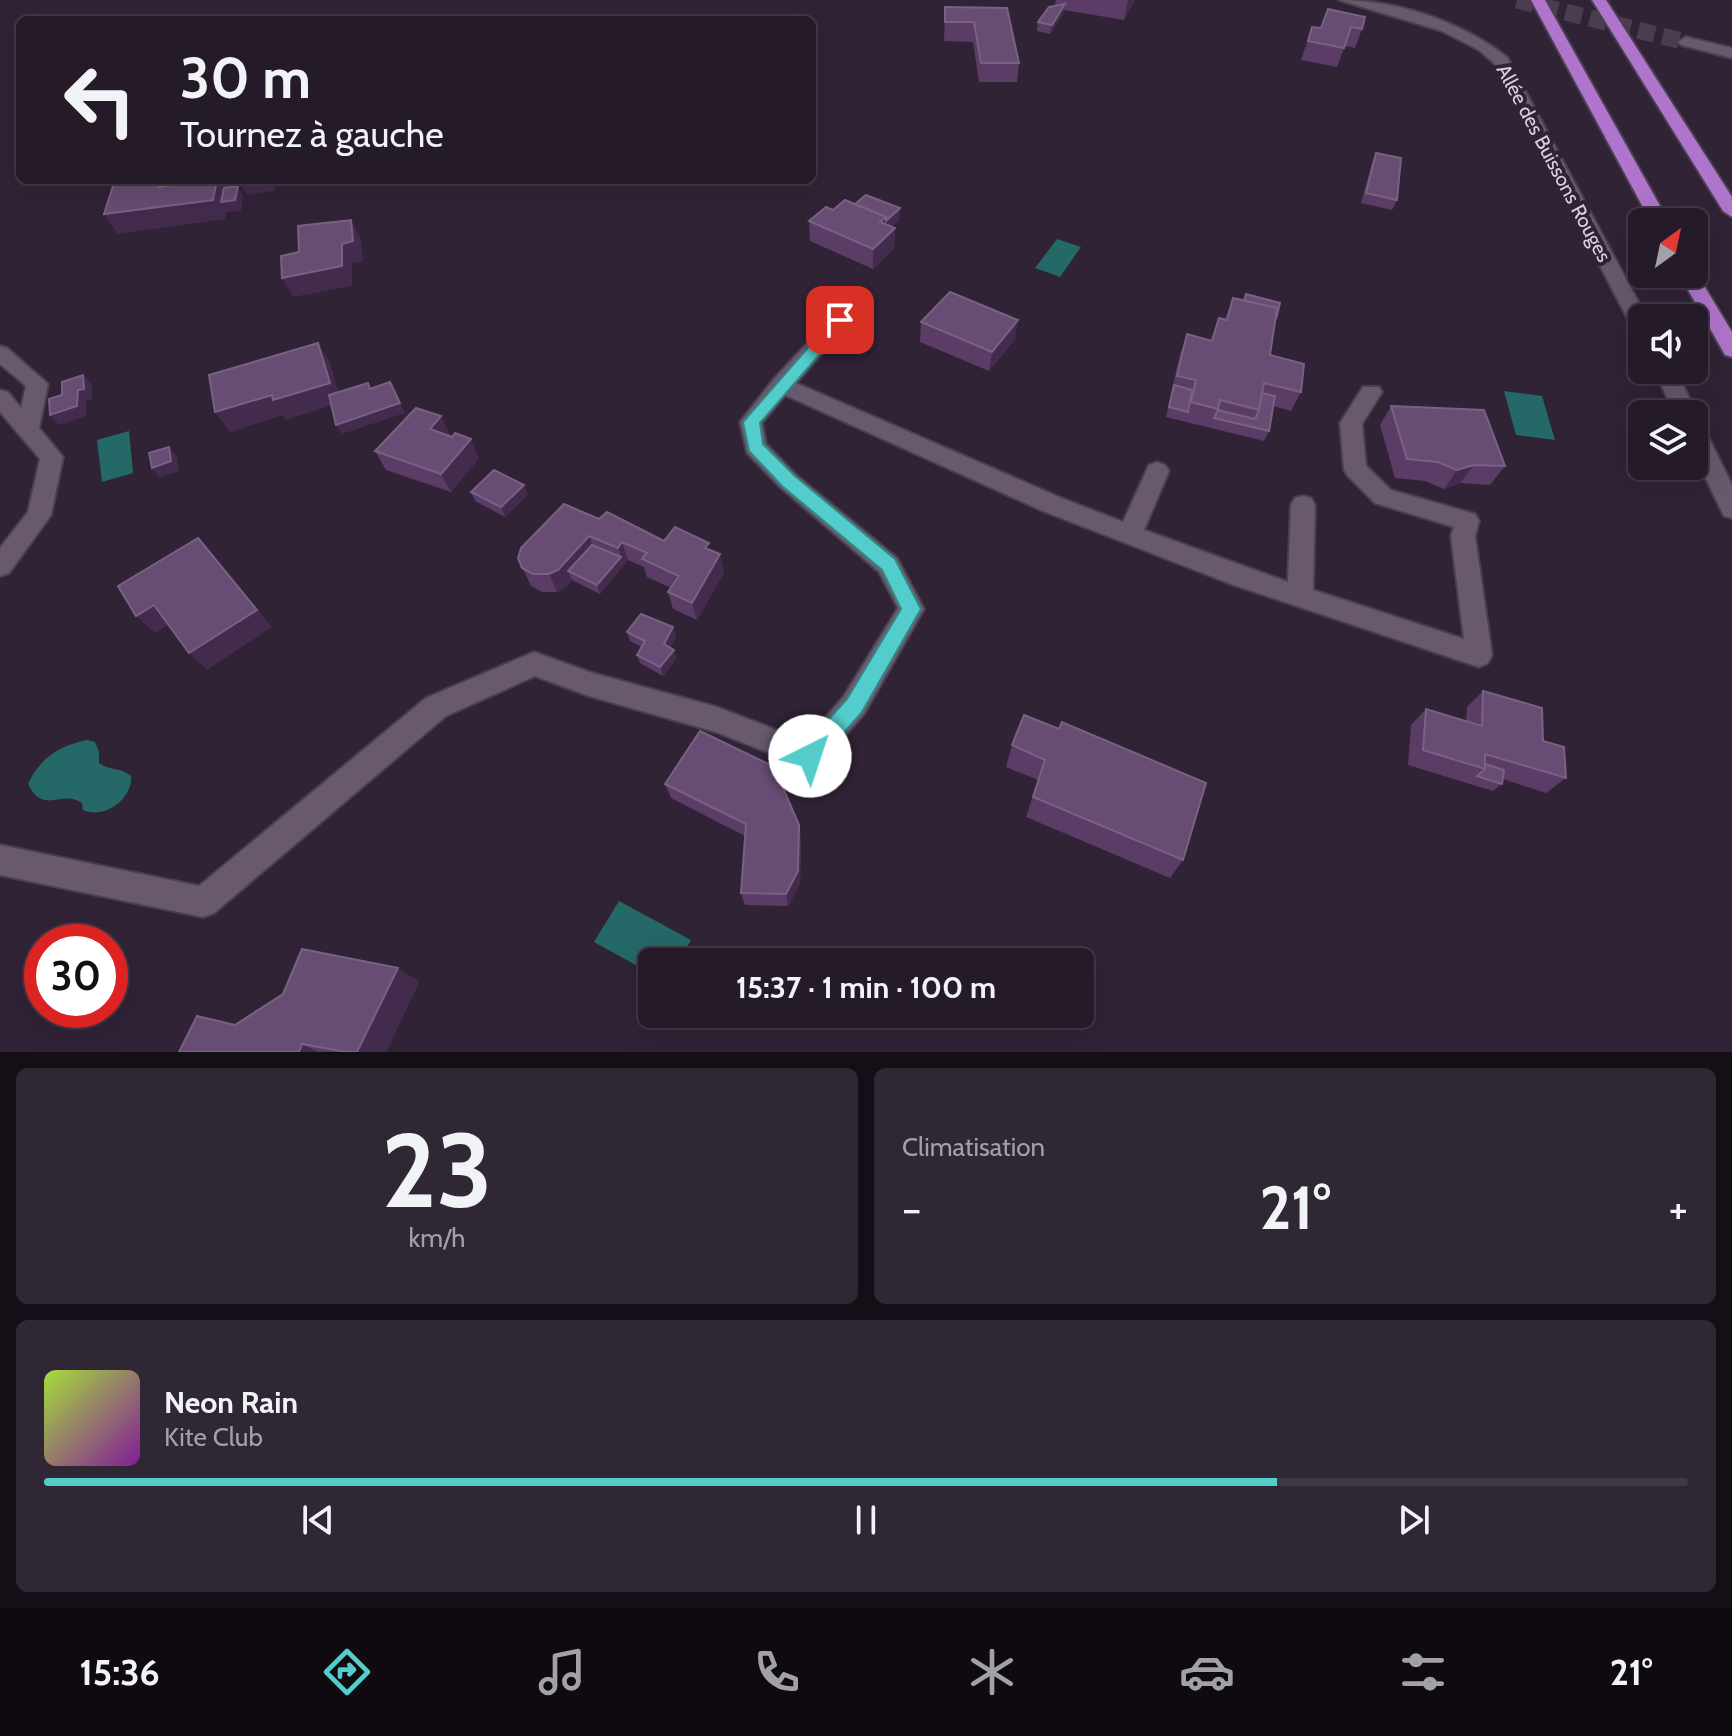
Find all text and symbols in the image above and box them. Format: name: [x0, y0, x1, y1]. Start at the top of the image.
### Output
text: 30 m: [180, 44, 311, 112]
icon: left: [48, 48, 152, 152]
street label: Allée des Buissons Rouges: [1492, 60, 1616, 266]
text: Tournez à gauche: [180, 112, 444, 156]
north arrow: [1628, 208, 1708, 288]
map controls: [1628, 208, 1708, 480]
pin: [806, 286, 874, 354]
icon: arrive: [818, 298, 862, 342]
button: sound: [1628, 304, 1708, 384]
button: layers: [1628, 400, 1708, 480]
position arrow: [768, 714, 852, 798]
speed limit sign: 30: [24, 924, 128, 1028]
text: 15:37 · 1 min · 100 m: [736, 969, 996, 1006]
text: 23: [381, 1107, 493, 1233]
text: Climatisation: [902, 1131, 1045, 1163]
text: 21°: [1259, 1171, 1331, 1244]
text: −: [902, 1182, 921, 1235]
text: +: [1669, 1182, 1688, 1235]
text: km/h: [409, 1222, 465, 1254]
text: Neon Rain: [164, 1384, 298, 1421]
text: Kite Club: [164, 1421, 263, 1453]
icon: previous: [296, 1498, 340, 1542]
icon: pause: [844, 1498, 888, 1542]
icon: next: [1392, 1498, 1436, 1542]
icon: directions: [319, 1644, 375, 1700]
icon: music: [534, 1644, 590, 1700]
icon: phone: [749, 1644, 805, 1700]
icon: climate: [964, 1644, 1020, 1700]
icon: car: [1179, 1644, 1235, 1700]
icon: filters: [1395, 1644, 1451, 1700]
text: 15:36: [80, 1650, 160, 1694]
text: 21°: [1610, 1650, 1652, 1694]

